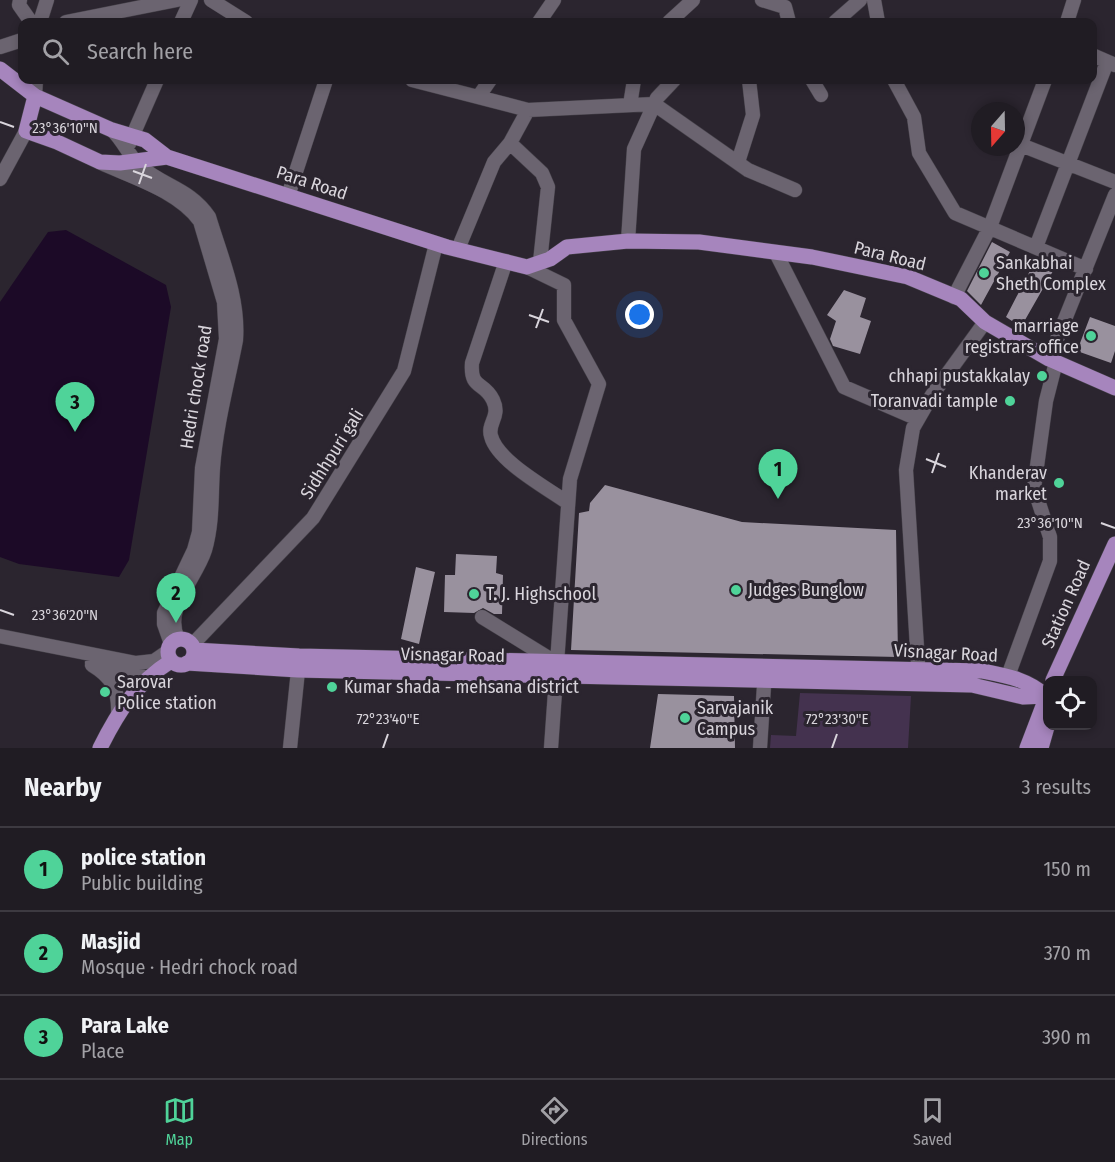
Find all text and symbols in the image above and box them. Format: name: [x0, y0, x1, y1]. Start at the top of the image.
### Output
search box: [18, 18, 1097, 84]
icon: search: [39, 35, 72, 68]
text: Search here: [87, 38, 193, 65]
north arrow: [971, 102, 1025, 156]
text: 23°36'10"N: [32, 119, 98, 137]
street label: Para Road: [274, 161, 350, 205]
street label: Para Road: [852, 236, 928, 276]
place label: Sankabhai Sheth Complex: [996, 252, 1106, 295]
marker: Sankabhai Sheth Complex: [977, 266, 991, 280]
your location: [625, 300, 654, 329]
place label: marriage registrars office: [965, 315, 1079, 358]
street label: Hedri chock road: [175, 324, 217, 450]
marker: marriage registrars office: [1084, 329, 1098, 343]
place label: chhapi pustakkalay: [889, 365, 1030, 387]
marker: chhapi pustakkalay: [1035, 369, 1049, 383]
pin: 3: [56, 382, 94, 432]
place label: Toranvadi tample: [871, 390, 998, 412]
marker: Toranvadi tample: [1003, 394, 1017, 408]
street label: Sidhhpuri gali: [296, 405, 368, 503]
pin: 1: [758, 450, 798, 499]
place label: Khanderav market: [969, 462, 1047, 505]
marker: Khanderav market: [1052, 476, 1066, 490]
text: 23°36'10"N: [1017, 514, 1083, 532]
street label: Station Road: [1037, 556, 1095, 652]
pin: 2: [156, 574, 195, 623]
place label: Judges Bunglow: [748, 579, 864, 601]
place label: T. J. Highschool: [486, 583, 596, 605]
marker: Judges Bunglow: [729, 583, 743, 597]
marker: T. J. Highschool: [467, 587, 481, 601]
text: 23°36'20"N: [32, 606, 98, 624]
street label: Visnagar Road: [893, 639, 999, 667]
street label: Visnagar Road: [401, 643, 505, 667]
place label: Sarovar Police station: [117, 671, 217, 714]
place label: Kumar shada - mehsana district: [344, 676, 579, 698]
map controls: [1043, 676, 1097, 730]
button: locate: [1043, 676, 1097, 730]
marker: Kumar shada - mehsana district: [325, 680, 339, 694]
marker: Sarovar Police station: [98, 685, 112, 699]
place label: Sarvajanik Campus: [697, 697, 774, 740]
text: 72°23'40"E: [357, 710, 419, 728]
text: 72°23'30"E: [805, 710, 869, 728]
marker: Sarvajanik Campus: [678, 711, 692, 725]
text: Nearby: [24, 772, 101, 803]
text: 3 results: [1022, 775, 1091, 799]
text: police station: [81, 844, 206, 871]
text: 1: [39, 857, 48, 881]
text: 150 m: [1044, 857, 1091, 881]
text: Public building: [81, 871, 203, 895]
text: Masjid: [81, 928, 141, 955]
text: 2: [39, 941, 48, 965]
text: 370 m: [1044, 941, 1091, 965]
text: Mosque · Hedri chock road: [81, 955, 298, 979]
text: Para Lake: [81, 1012, 169, 1039]
text: 3: [39, 1025, 48, 1049]
text: 390 m: [1042, 1025, 1091, 1049]
text: Place: [81, 1039, 124, 1063]
tab: Map: [163, 1094, 196, 1149]
tab: Directions: [521, 1094, 588, 1149]
tab: Saved: [913, 1094, 952, 1149]

